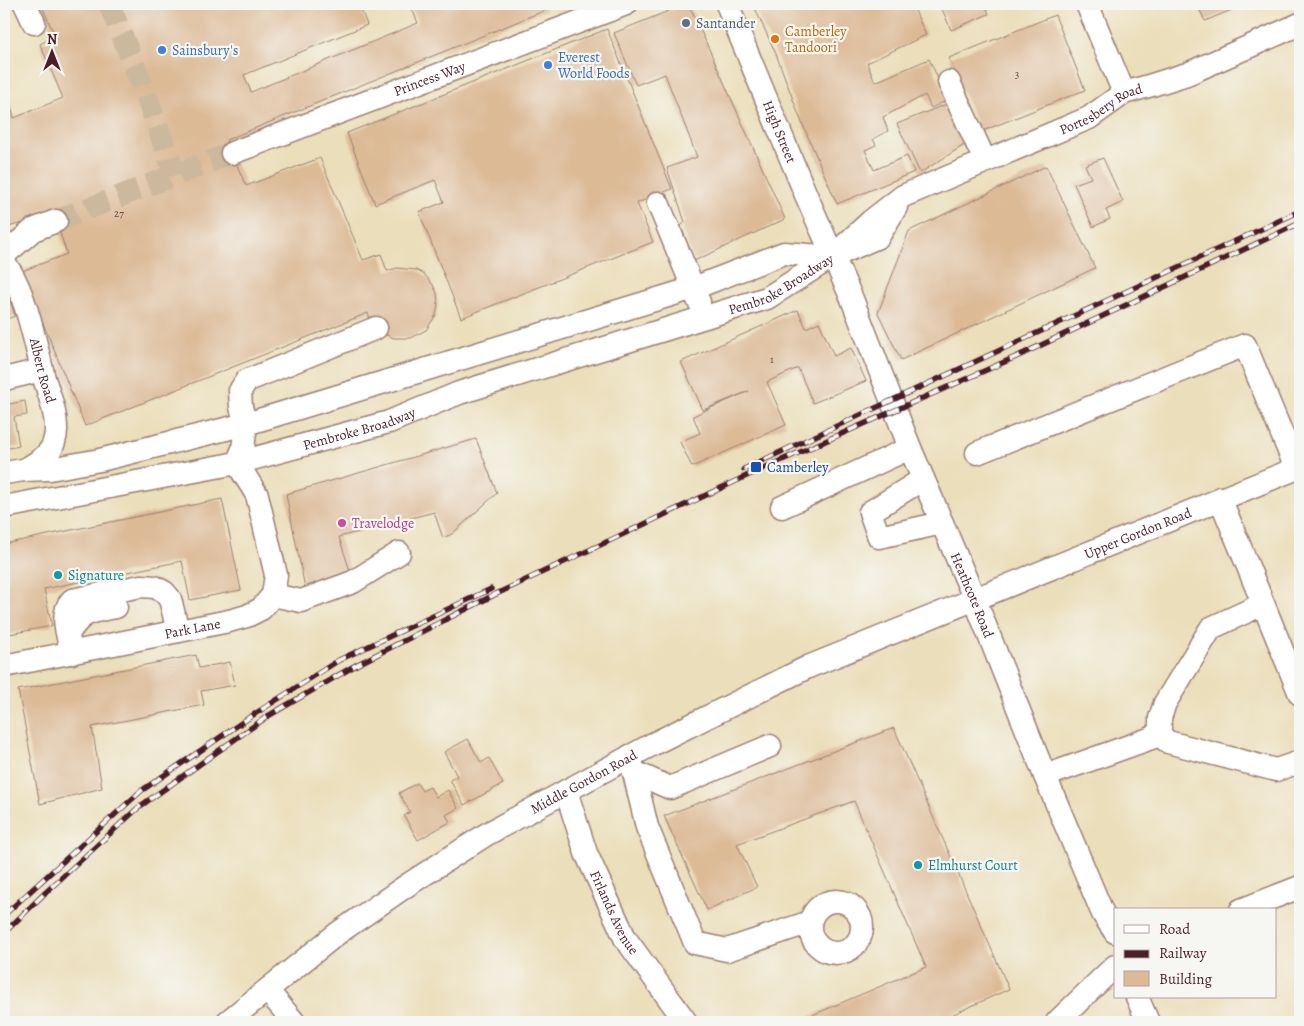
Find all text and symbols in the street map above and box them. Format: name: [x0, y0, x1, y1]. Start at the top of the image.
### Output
place label: Santander: [696, 14, 756, 33]
marker: Santander: [680, 17, 692, 29]
place label: Camberley Tandoori: [785, 22, 847, 57]
north arrow: [28, 28, 78, 78]
text: N: [47, 30, 57, 49]
marker: Camberley Tandoori: [769, 33, 781, 45]
place label: Sainsbury's: [172, 41, 238, 60]
marker: Sainsbury's: [156, 44, 168, 56]
place label: Everest World Foods: [557, 48, 630, 83]
street label: Princess Way: [391, 56, 469, 101]
marker: Everest World Foods: [542, 59, 554, 71]
house number: 3: [1015, 67, 1019, 82]
street label: Portesbery Road: [1057, 79, 1145, 139]
street label: High Street: [758, 98, 801, 166]
house number: 27: [114, 206, 124, 221]
street label: Pembroke Broadway: [726, 249, 838, 319]
street label: Albert Road: [25, 335, 60, 406]
house number: 1: [770, 352, 774, 367]
street label: Pembroke Broadway: [301, 403, 419, 455]
place label: Camberley: [767, 458, 829, 477]
marker: Camberley: [749, 460, 763, 474]
street label: Upper Gordon Road: [1082, 503, 1195, 564]
place label: Travelodge: [352, 514, 414, 533]
marker: Travelodge: [336, 517, 348, 529]
street label: Heathcote Road: [946, 550, 998, 641]
place label: Signature: [68, 566, 124, 585]
marker: Signature: [52, 569, 64, 581]
street label: Park Lane: [163, 614, 222, 644]
street label: Middle Gordon Road: [527, 745, 641, 819]
place label: Elmhurst Court: [928, 856, 1018, 875]
marker: Elmhurst Court: [912, 859, 924, 871]
street label: Firlands Avenue: [585, 867, 643, 959]
legend: [1114, 908, 1276, 998]
text: Road: [1159, 919, 1191, 939]
text: Railway: [1159, 943, 1207, 963]
text: Building: [1159, 969, 1212, 989]

